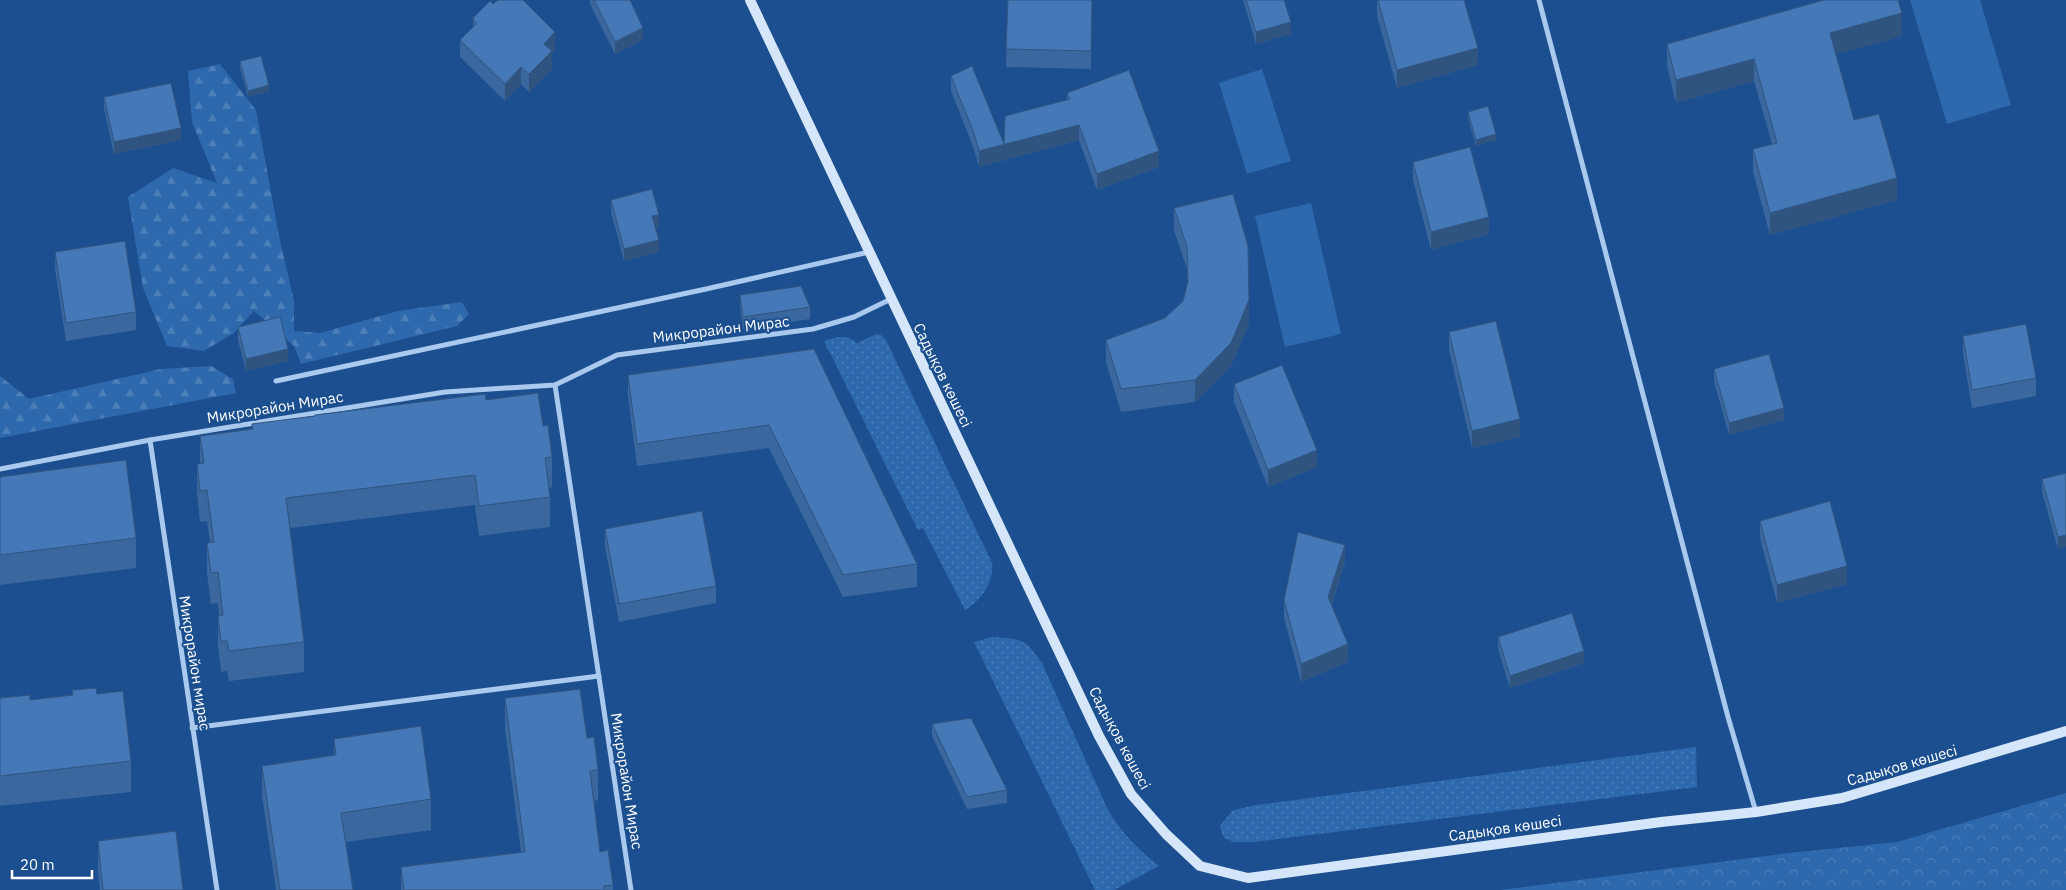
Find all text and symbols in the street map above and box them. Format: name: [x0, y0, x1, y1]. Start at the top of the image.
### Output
street label: Микрорайон Мирас: [651, 311, 791, 347]
street label: Садықов көшесі: [910, 320, 976, 430]
street label: Микрорайон Мирас: [205, 387, 345, 427]
street label: Микрорайон мирас: [175, 594, 215, 732]
street label: Садықов көшесі: [1085, 683, 1155, 793]
street label: Микрорайон Мирас: [607, 711, 647, 851]
street label: Садықов көшесі: [1845, 740, 1959, 790]
street label: Садықов көшесі: [1447, 811, 1563, 845]
scale bar: [12, 848, 92, 880]
text: 20 m: [20, 855, 55, 874]

